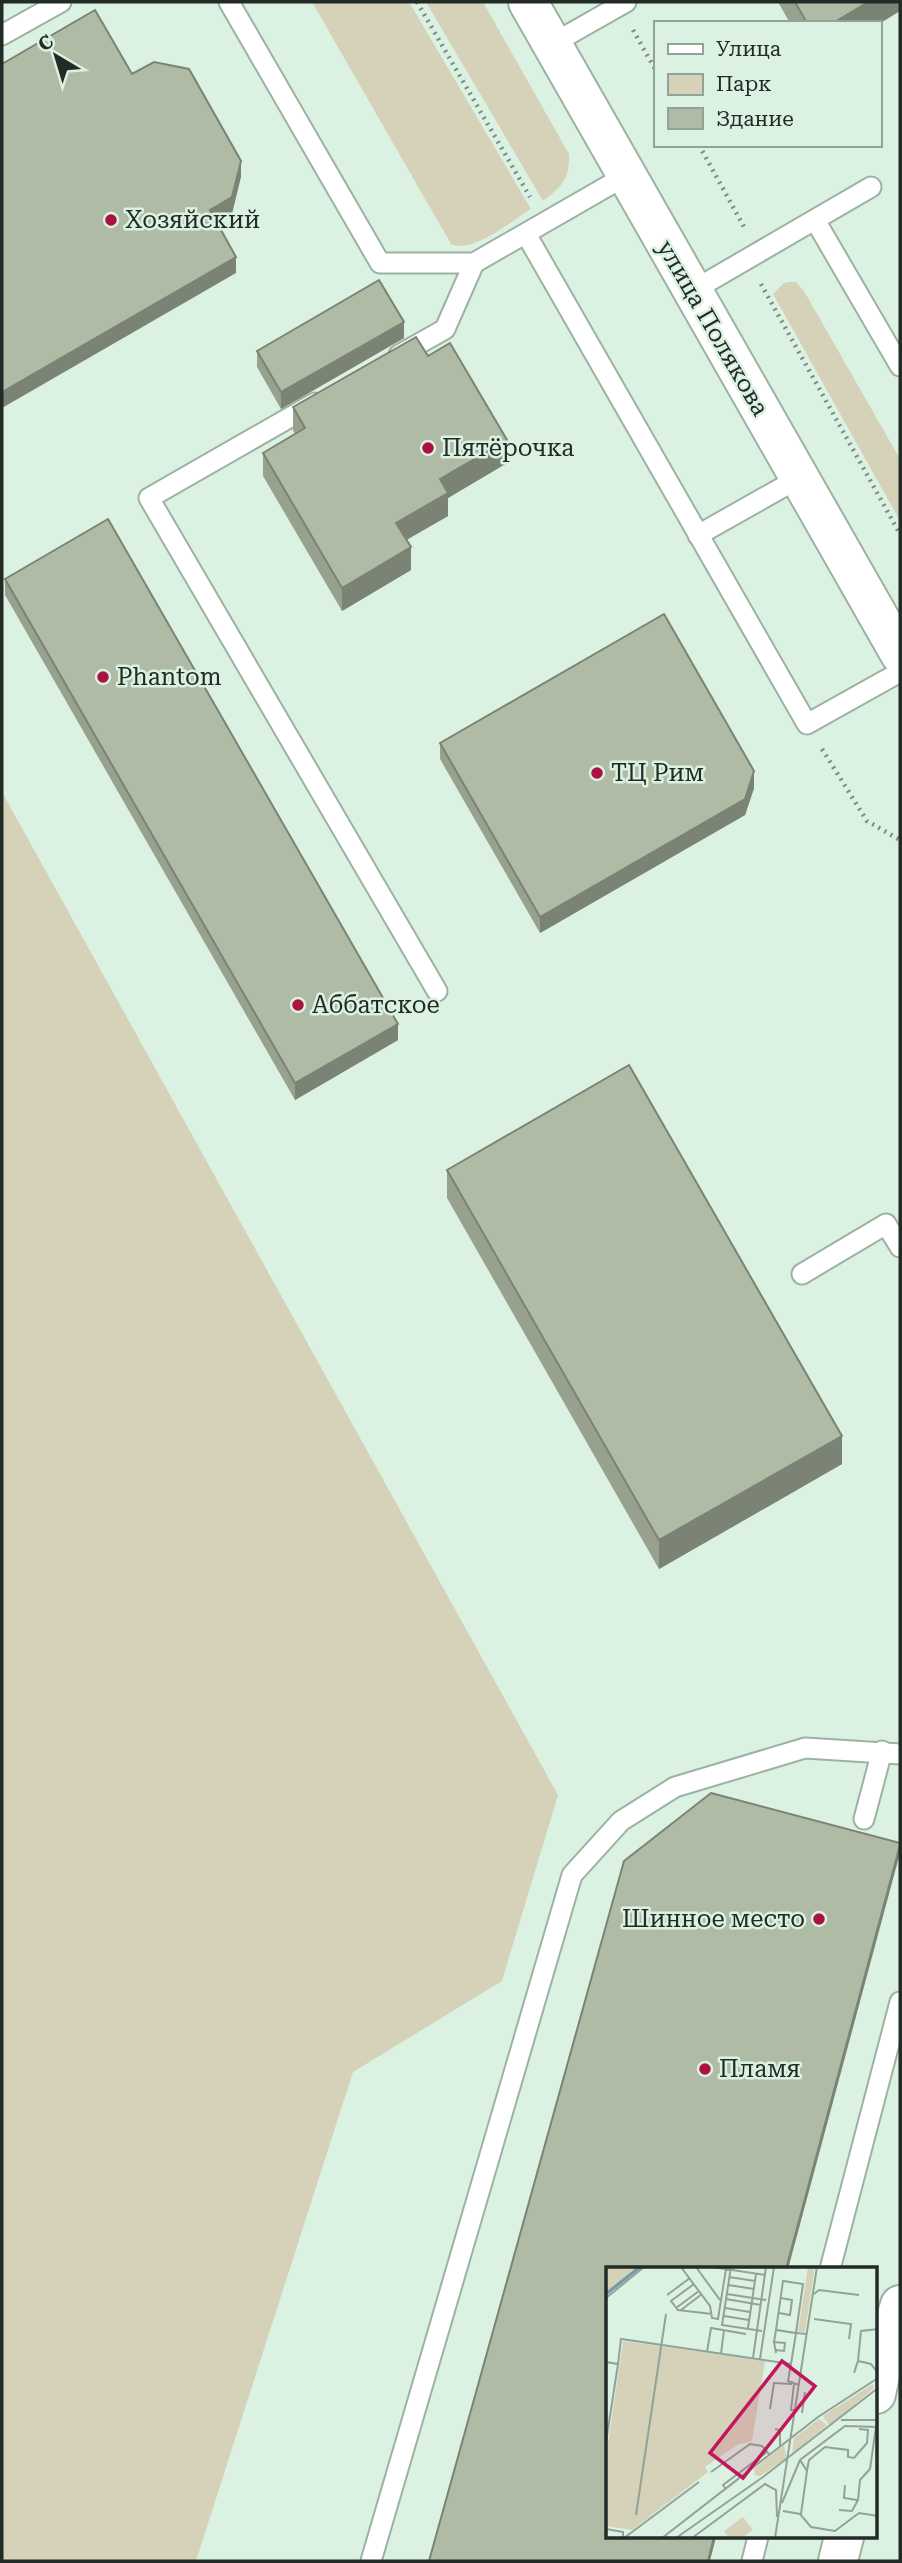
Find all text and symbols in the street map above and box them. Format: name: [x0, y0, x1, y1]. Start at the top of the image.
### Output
north arrow: [21, 21, 91, 91]
legend: [654, 21, 881, 147]
text: С: [34, 30, 58, 56]
text: Улица: [716, 37, 782, 61]
text: Парк: [716, 72, 772, 96]
text: Здание: [716, 107, 794, 131]
place label: Хозяйский: [125, 206, 260, 234]
marker: Хозяйский: [103, 212, 119, 228]
street label: улица Полякова: [651, 235, 775, 421]
place label: Пятёрочка: [442, 434, 574, 462]
marker: Пятёрочка: [420, 440, 436, 456]
place label: Phantom: [117, 663, 222, 691]
marker: Phantom: [95, 669, 111, 685]
place label: ТЦ Рим: [611, 759, 704, 787]
marker: ТЦ Рим: [589, 765, 605, 781]
place label: Аббатское: [312, 991, 440, 1019]
marker: Аббатское: [290, 997, 306, 1013]
place label: Шинное место: [622, 1905, 805, 1933]
marker: Шинное место: [811, 1911, 827, 1927]
place label: Пламя: [719, 2055, 800, 2083]
marker: Пламя: [697, 2061, 713, 2077]
inset map: [606, 2267, 878, 2538]

